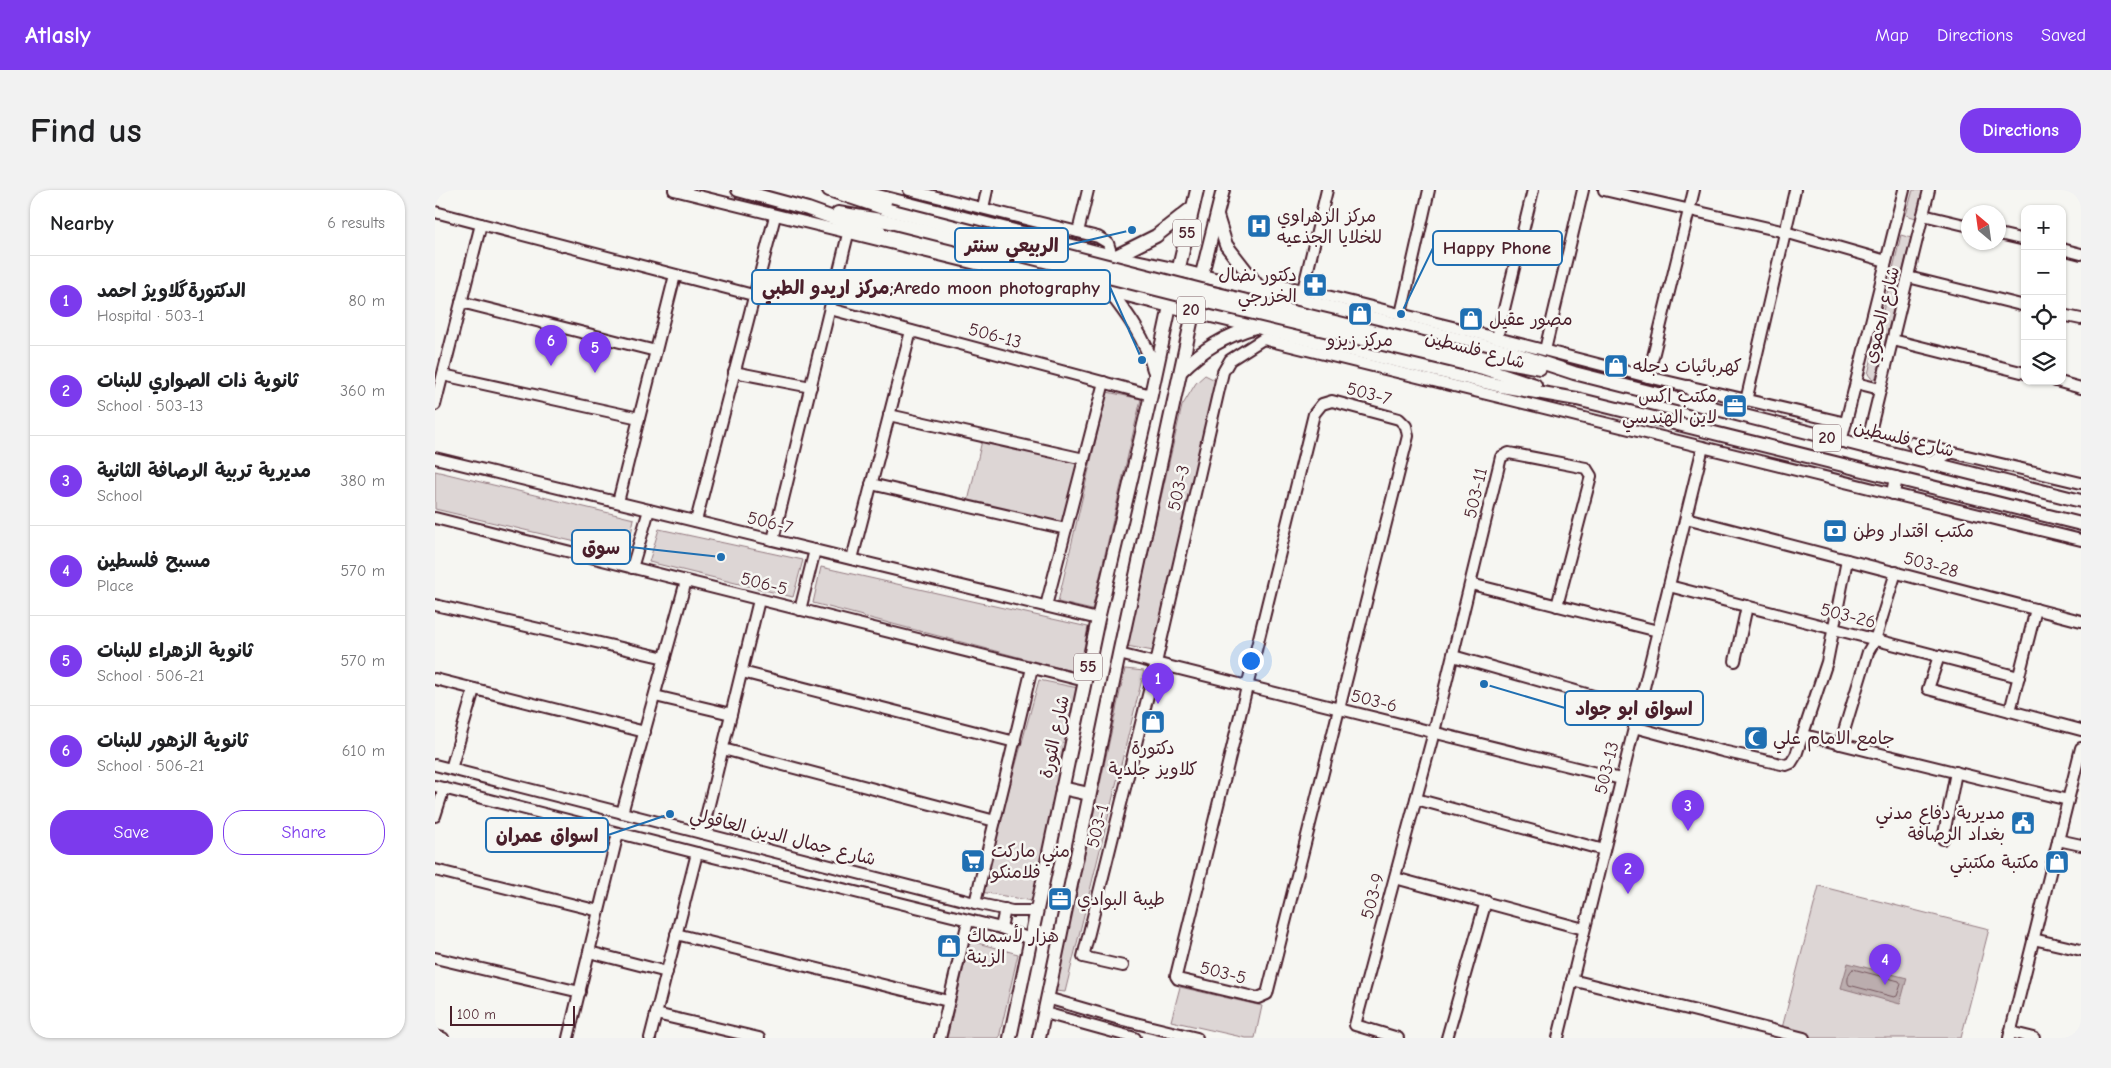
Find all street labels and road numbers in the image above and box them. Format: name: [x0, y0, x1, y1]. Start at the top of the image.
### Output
road number: 55: [1173, 219, 1201, 246]
street label: شارع الحموي: [1860, 264, 1906, 366]
road number: 20: [1177, 296, 1205, 324]
street label: 506-13: [966, 319, 1024, 353]
street label: شارع فلسطين: [1422, 327, 1527, 374]
street label: 503-7: [1344, 378, 1394, 410]
street label: شارع فلسطين: [1851, 416, 1956, 463]
road number: 20: [1813, 424, 1841, 452]
street label: 503-3: [1164, 463, 1194, 513]
street label: 503-11: [1460, 466, 1492, 520]
street label: 506-7: [745, 507, 795, 539]
street label: 503-28: [1901, 548, 1961, 582]
street label: 506-5: [738, 568, 790, 600]
street label: 503-26: [1818, 599, 1878, 633]
road number: 55: [1074, 654, 1102, 681]
street label: 503-6: [1349, 685, 1399, 717]
street label: شارع الثورة: [1036, 694, 1075, 781]
street label: 503-13: [1590, 740, 1624, 796]
street label: 503-1: [1082, 802, 1114, 850]
street label: شارع جمال الدين العاقولي: [687, 804, 878, 875]
street label: 503-9: [1357, 871, 1389, 921]
street label: 503-5: [1198, 957, 1248, 989]

